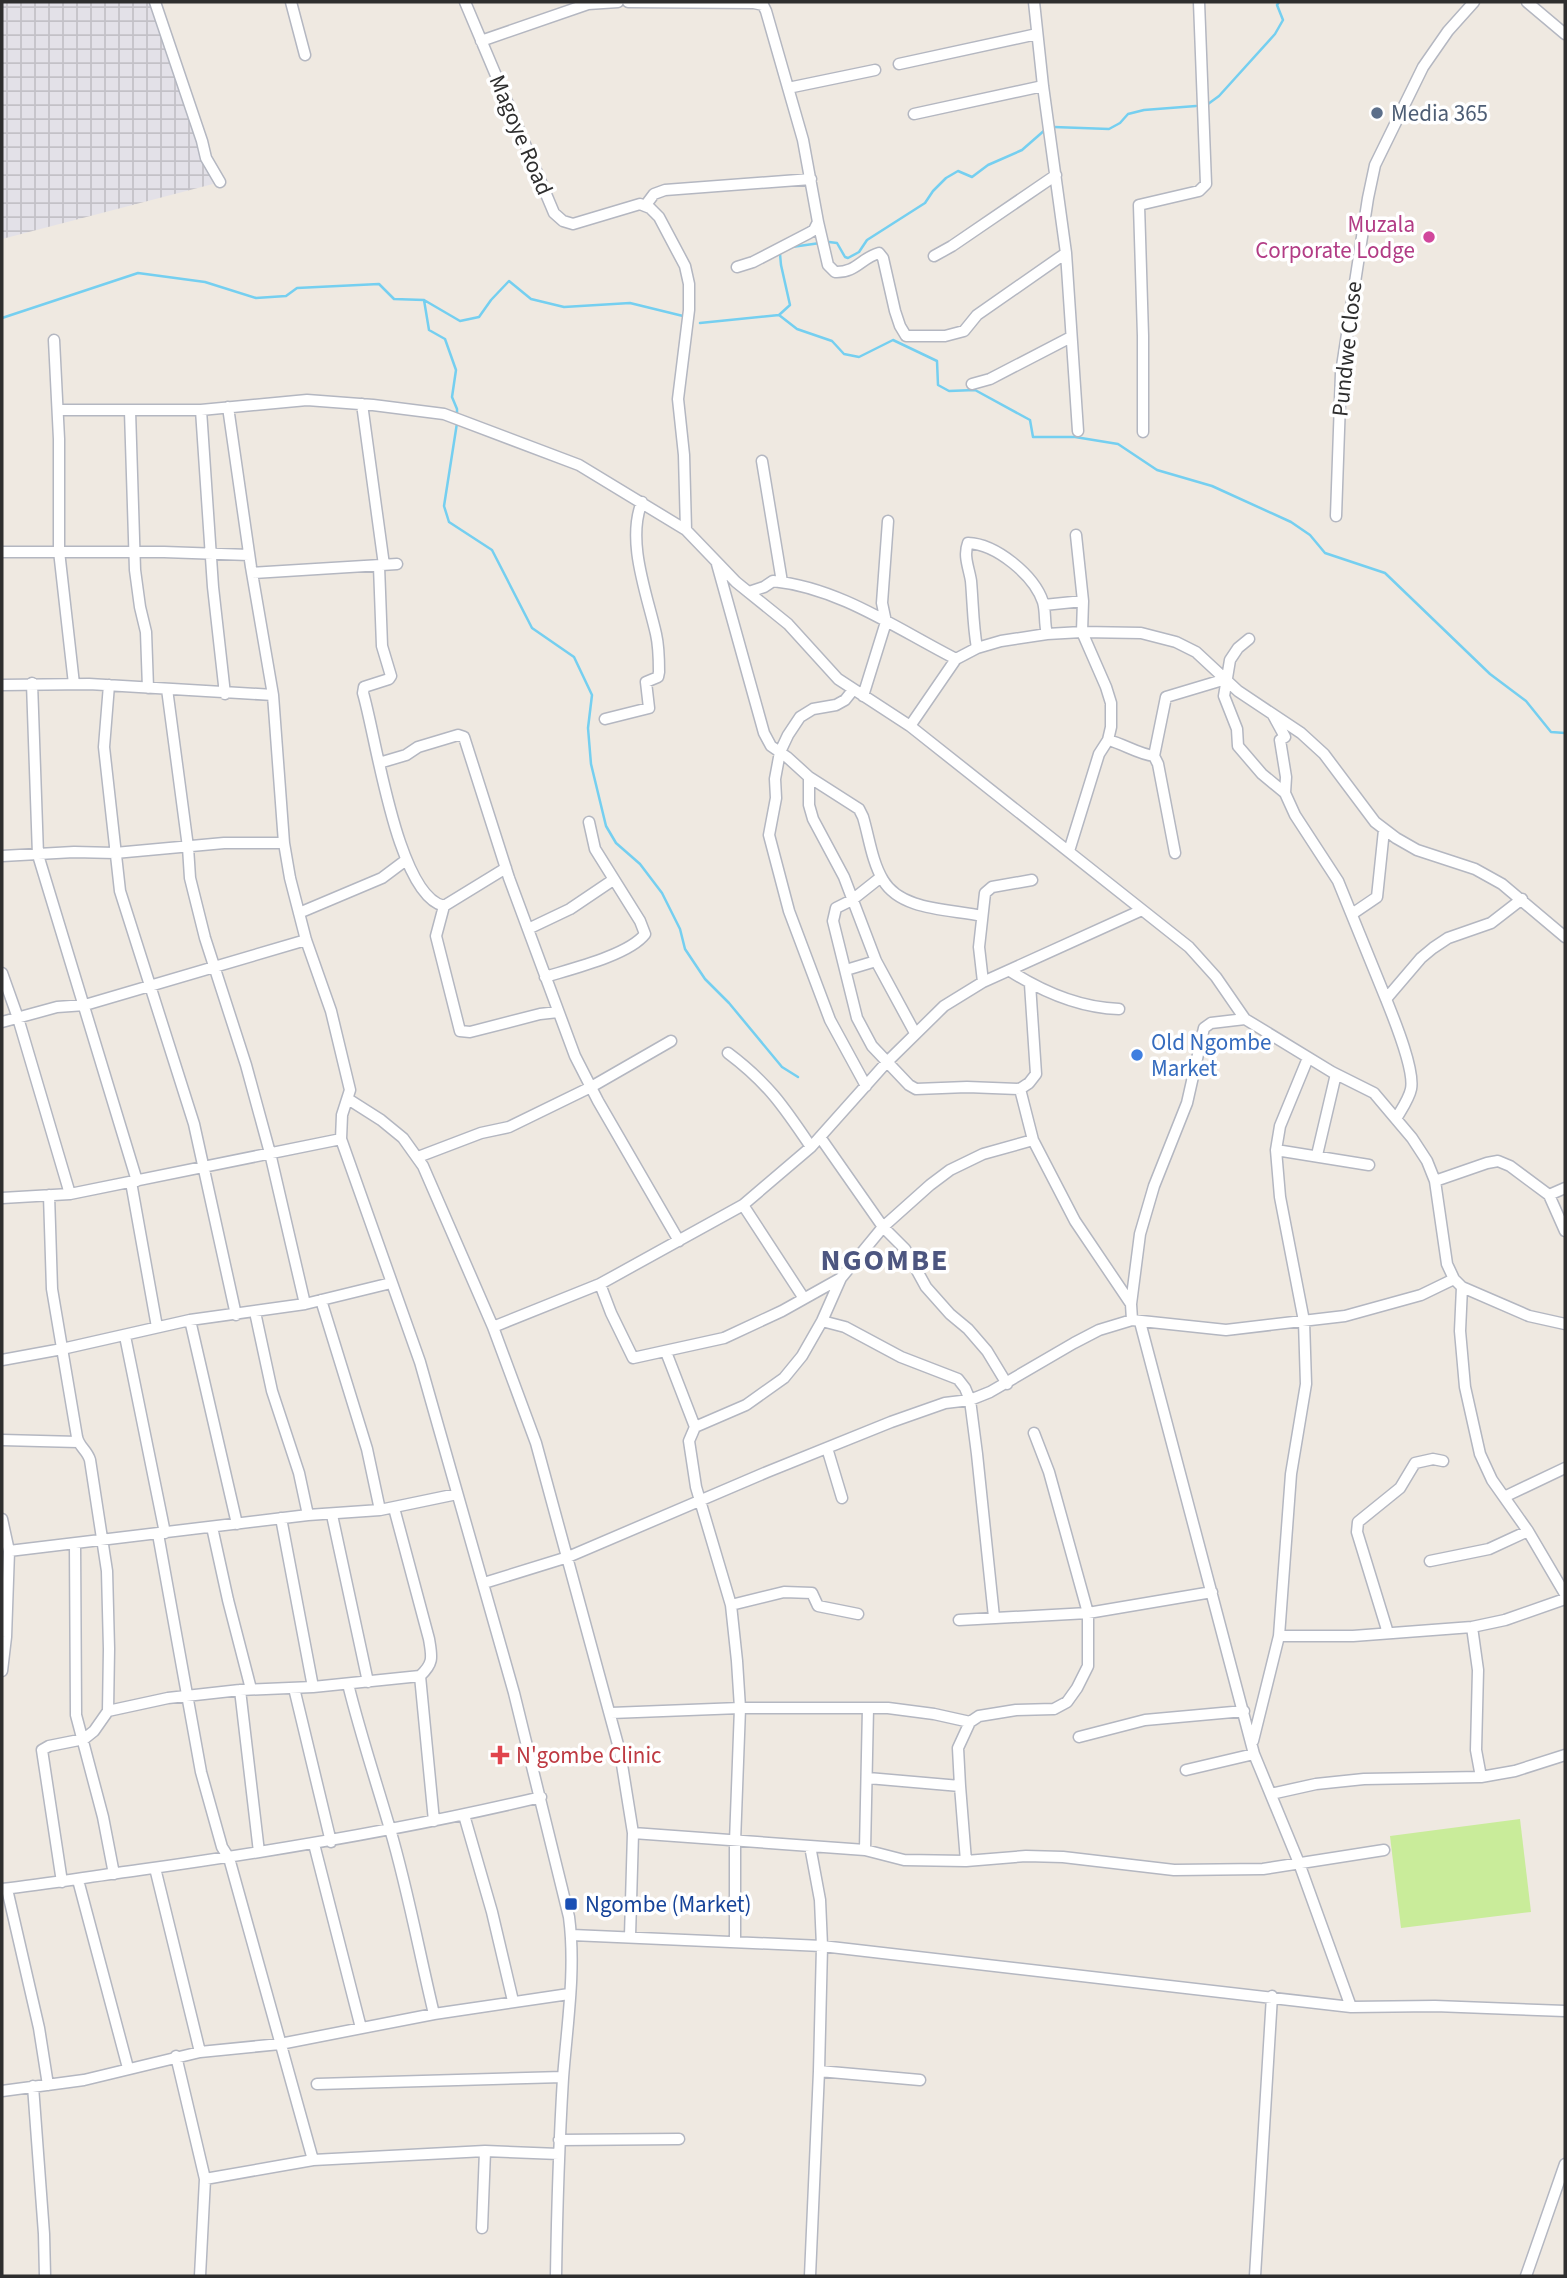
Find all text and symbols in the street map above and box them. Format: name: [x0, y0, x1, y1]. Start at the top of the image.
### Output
street label: Magoye Road: [481, 70, 561, 200]
place label: Media 365: [1391, 97, 1488, 130]
marker: Media 365: [1369, 105, 1385, 121]
place label: Muzala Corporate Lodge: [1255, 208, 1415, 267]
marker: Muzala Corporate Lodge: [1421, 229, 1437, 245]
street label: Pundwe Close: [1323, 280, 1371, 418]
place label: Old Ngombe Market: [1151, 1026, 1271, 1085]
marker: Old Ngombe Market: [1129, 1047, 1145, 1063]
district label: NGOMBE: [820, 1239, 950, 1282]
place label: N'gombe Clinic: [516, 1739, 662, 1772]
marker: N'gombe Clinic: [490, 1745, 510, 1765]
place label: Ngombe (Market): [585, 1888, 752, 1921]
marker: Ngombe (Market): [563, 1896, 579, 1912]

